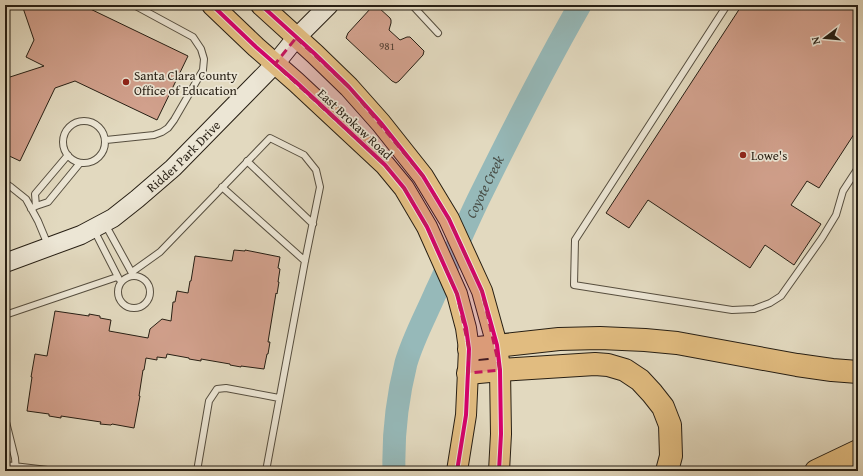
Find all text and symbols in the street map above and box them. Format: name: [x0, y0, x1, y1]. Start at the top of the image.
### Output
north arrow: [805, 18, 845, 58]
text: N: [807, 34, 824, 46]
house number: 981: [379, 38, 395, 54]
place label: Santa Clara County Office of Education: [134, 66, 238, 100]
marker: Santa Clara County Office of Education: [121, 77, 131, 87]
street label: East Brokaw Road: [313, 84, 397, 164]
street label: Ridder Park Drive: [142, 116, 225, 197]
place label: Lowe's: [751, 146, 787, 165]
marker: Lowe's: [738, 150, 748, 160]
water label: Coyote Creek: [461, 152, 509, 221]

